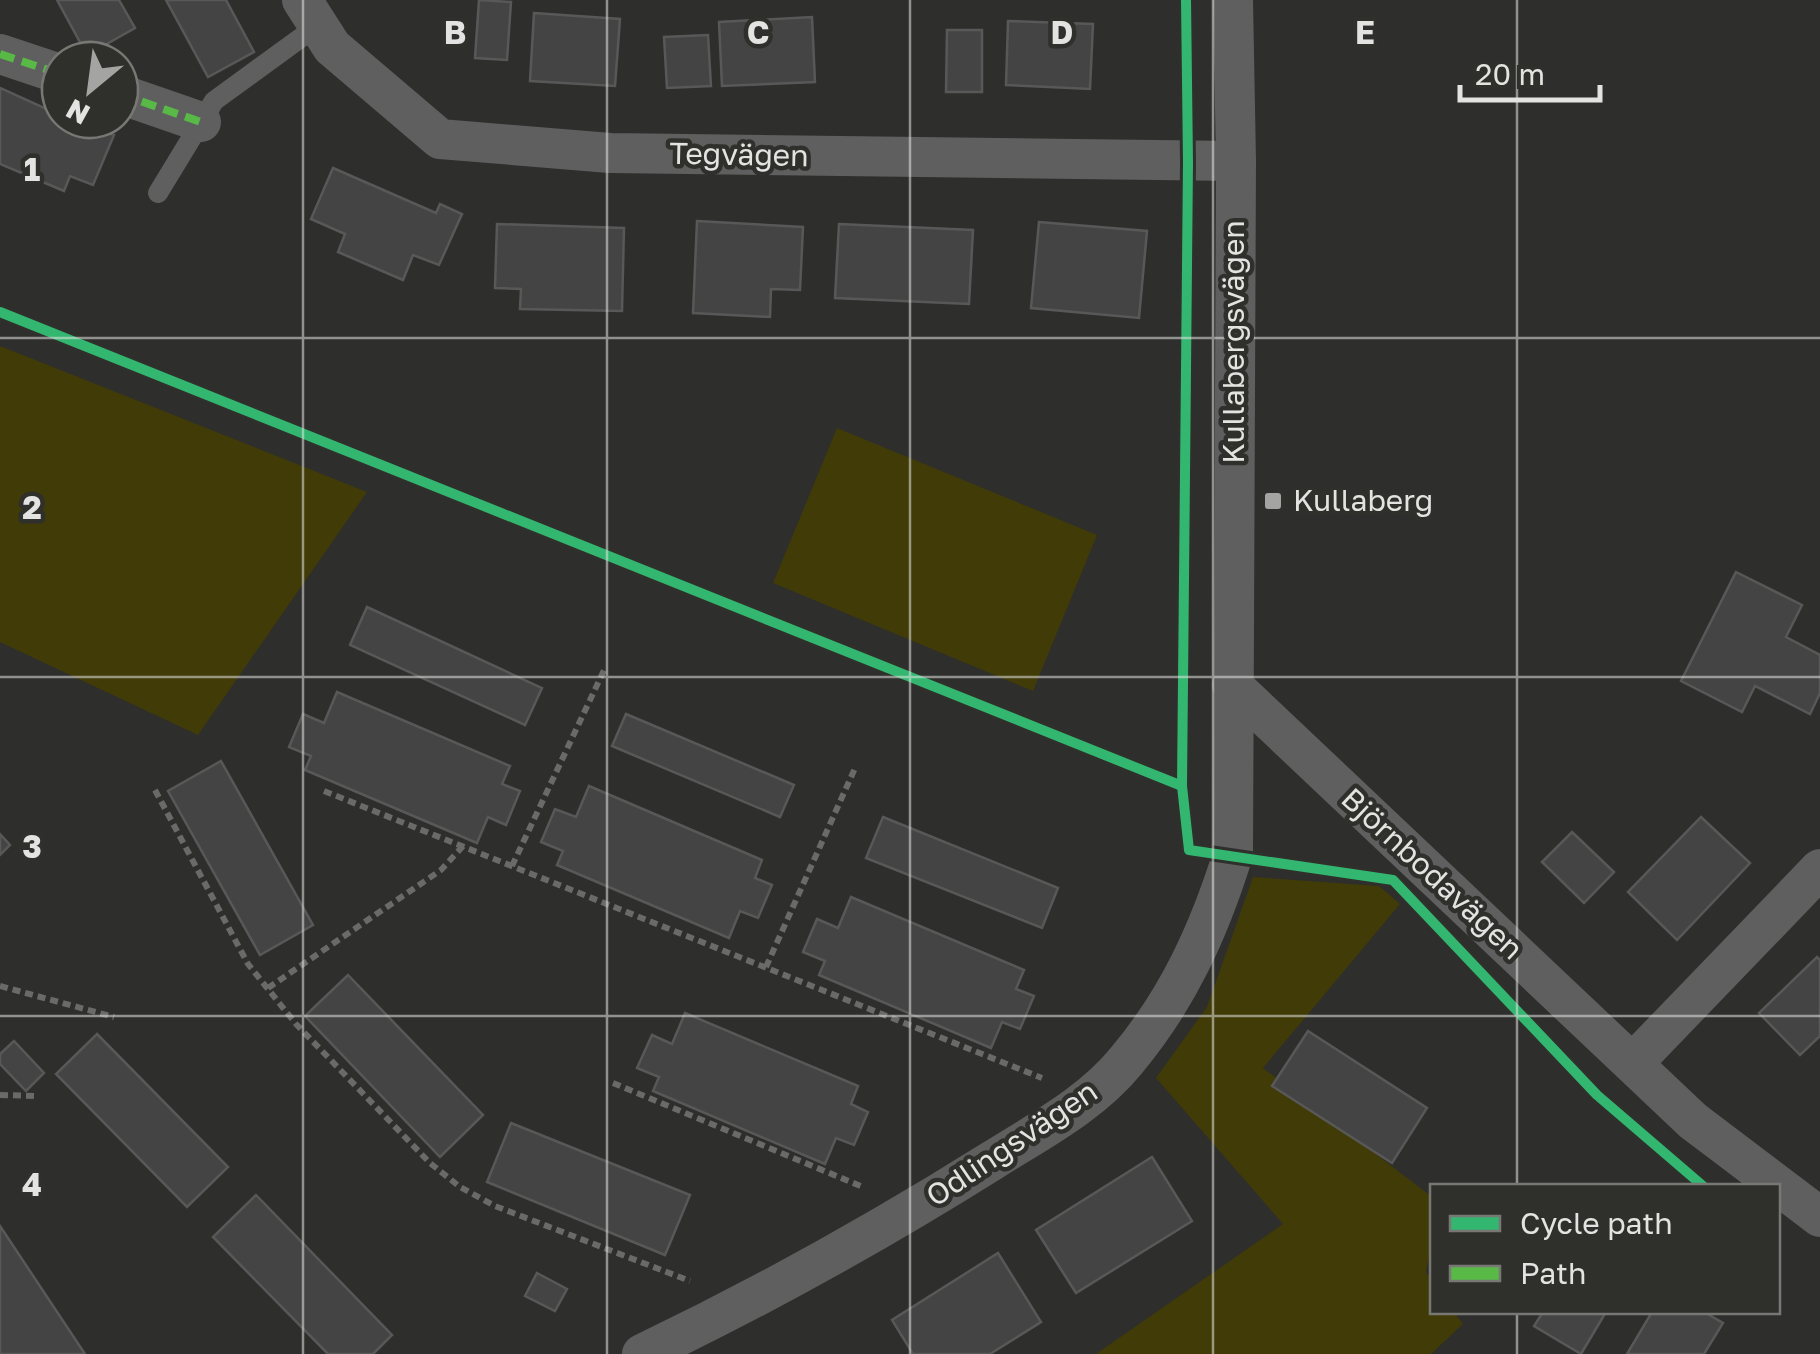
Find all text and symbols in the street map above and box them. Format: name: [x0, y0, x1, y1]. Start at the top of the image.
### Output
text: B: [444, 13, 466, 51]
text: C: [747, 13, 769, 51]
text: D: [1051, 13, 1073, 51]
text: E: [1355, 13, 1375, 51]
north arrow: [40, 40, 140, 140]
scale bar: [1460, 40, 1600, 102]
text: 20 m: [1475, 56, 1545, 92]
text: N: [60, 93, 95, 132]
street label: Tegvägen: [669, 135, 809, 173]
text: 1: [24, 150, 40, 188]
street label: Kullabergsvägen: [1215, 220, 1251, 464]
place label: Kullaberg: [1293, 482, 1433, 518]
text: 2: [22, 488, 42, 526]
marker: Kullaberg: [1262, 490, 1284, 512]
street label: Björnbodavägen: [1334, 780, 1531, 967]
text: 3: [22, 827, 42, 865]
street label: Odlingsvägen: [919, 1073, 1104, 1214]
text: 4: [22, 1165, 42, 1203]
legend: [1430, 1184, 1780, 1314]
text: Cycle path: [1520, 1205, 1673, 1241]
text: Path: [1520, 1255, 1586, 1291]

